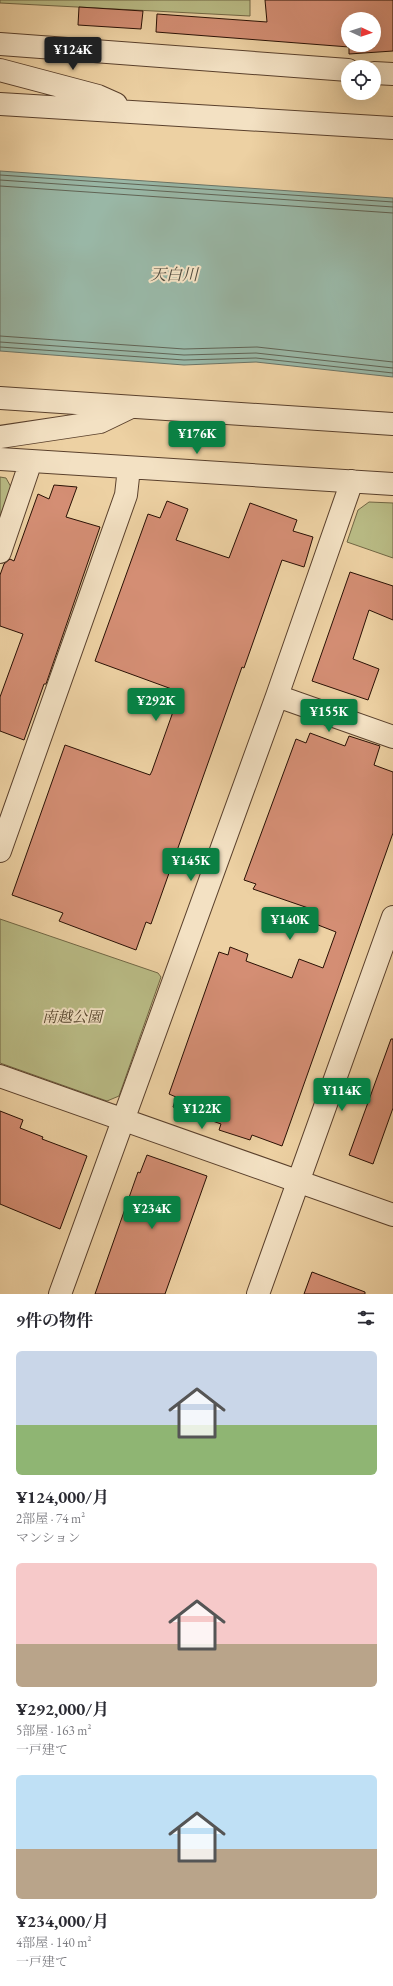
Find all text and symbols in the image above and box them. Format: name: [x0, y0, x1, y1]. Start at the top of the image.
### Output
north arrow: [341, 12, 381, 52]
map controls: [341, 12, 381, 100]
pin: ¥124K: [45, 37, 101, 71]
text: ¥124K: [53, 41, 93, 58]
button: locate: [341, 60, 381, 100]
water label: 天白川: [150, 264, 200, 285]
pin: ¥176K: [169, 421, 225, 455]
text: ¥176K: [177, 425, 217, 442]
pin: ¥292K: [128, 688, 184, 722]
text: ¥292K: [136, 692, 176, 709]
pin: ¥155K: [301, 699, 357, 733]
text: ¥155K: [309, 703, 349, 720]
pin: ¥145K: [163, 848, 219, 882]
text: ¥145K: [171, 852, 211, 869]
pin: ¥140K: [262, 907, 318, 941]
text: ¥140K: [270, 911, 310, 928]
park label: 南越公園: [42, 1007, 105, 1026]
pin: ¥114K: [314, 1078, 370, 1112]
text: ¥114K: [322, 1082, 362, 1099]
pin: ¥122K: [174, 1096, 230, 1130]
text: ¥122K: [182, 1100, 222, 1117]
pin: ¥234K: [124, 1196, 180, 1230]
text: ¥234K: [132, 1200, 172, 1217]
icon: filters: [355, 1307, 377, 1329]
text: 9件の物件: [16, 1309, 93, 1331]
icon: home: [161, 1377, 233, 1449]
text: ¥124,000/月: [16, 1486, 109, 1508]
text: 2部屋 · 74 m²: [16, 1510, 85, 1527]
text: マンション: [16, 1529, 80, 1546]
icon: home: [161, 1589, 233, 1661]
text: ¥292,000/月: [16, 1698, 109, 1720]
text: 5部屋 · 163 m²: [16, 1722, 91, 1739]
text: 一戸建て: [16, 1741, 68, 1758]
icon: home: [161, 1801, 233, 1873]
text: ¥234,000/月: [16, 1910, 109, 1932]
text: 4部屋 · 140 m²: [16, 1934, 91, 1951]
text: 一戸建て: [16, 1953, 68, 1970]

